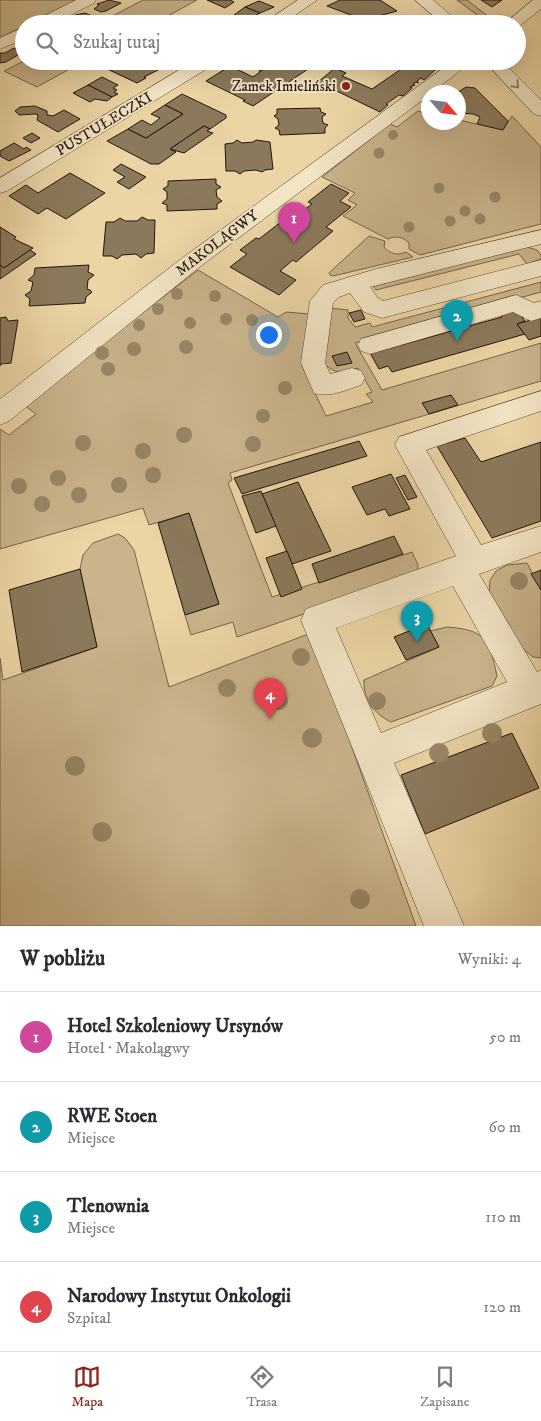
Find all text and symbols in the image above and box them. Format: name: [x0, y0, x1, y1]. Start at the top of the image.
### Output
search box: [15, 15, 526, 70]
icon: search: [33, 29, 61, 57]
text: Szukaj tutaj: [73, 31, 160, 54]
place label: Zamek Imieliński: [232, 77, 336, 96]
marker: Zamek Imieliński: [340, 80, 352, 92]
one-way arrow: [511, 80, 520, 89]
north arrow: [421, 85, 466, 130]
street label: PUSTUŁECZKI: [52, 88, 156, 160]
pin: 1: [278, 202, 310, 243]
street label: MAKOLĄGWY: [172, 206, 262, 280]
pin: 2: [441, 300, 473, 341]
your location: [256, 322, 282, 348]
pin: 3: [401, 601, 433, 642]
pin: 4: [254, 678, 286, 719]
text: W pobliżu: [20, 946, 105, 972]
text: Wyniki: 4: [458, 949, 521, 969]
text: Hotel Szkoleniowy Ursynów: [67, 1015, 283, 1038]
text: 1: [33, 1027, 39, 1047]
text: 50 m: [489, 1027, 521, 1047]
text: Hotel · Makolągwy: [67, 1038, 190, 1058]
text: RWE Stoen: [67, 1105, 157, 1128]
text: 2: [32, 1117, 40, 1137]
text: 60 m: [489, 1117, 521, 1137]
text: Miejsce: [67, 1128, 115, 1148]
text: Tlenownia: [67, 1195, 149, 1218]
text: 3: [33, 1207, 39, 1227]
text: 110 m: [485, 1207, 521, 1227]
text: Miejsce: [67, 1218, 115, 1238]
text: Narodowy Instytut Onkologii: [67, 1285, 291, 1308]
text: 4: [31, 1297, 41, 1317]
text: 120 m: [483, 1297, 521, 1317]
text: Szpital: [67, 1308, 111, 1328]
tab: Mapa: [72, 1363, 103, 1411]
tab: Trasa: [246, 1363, 277, 1411]
tab: Zapisane: [420, 1363, 469, 1411]

